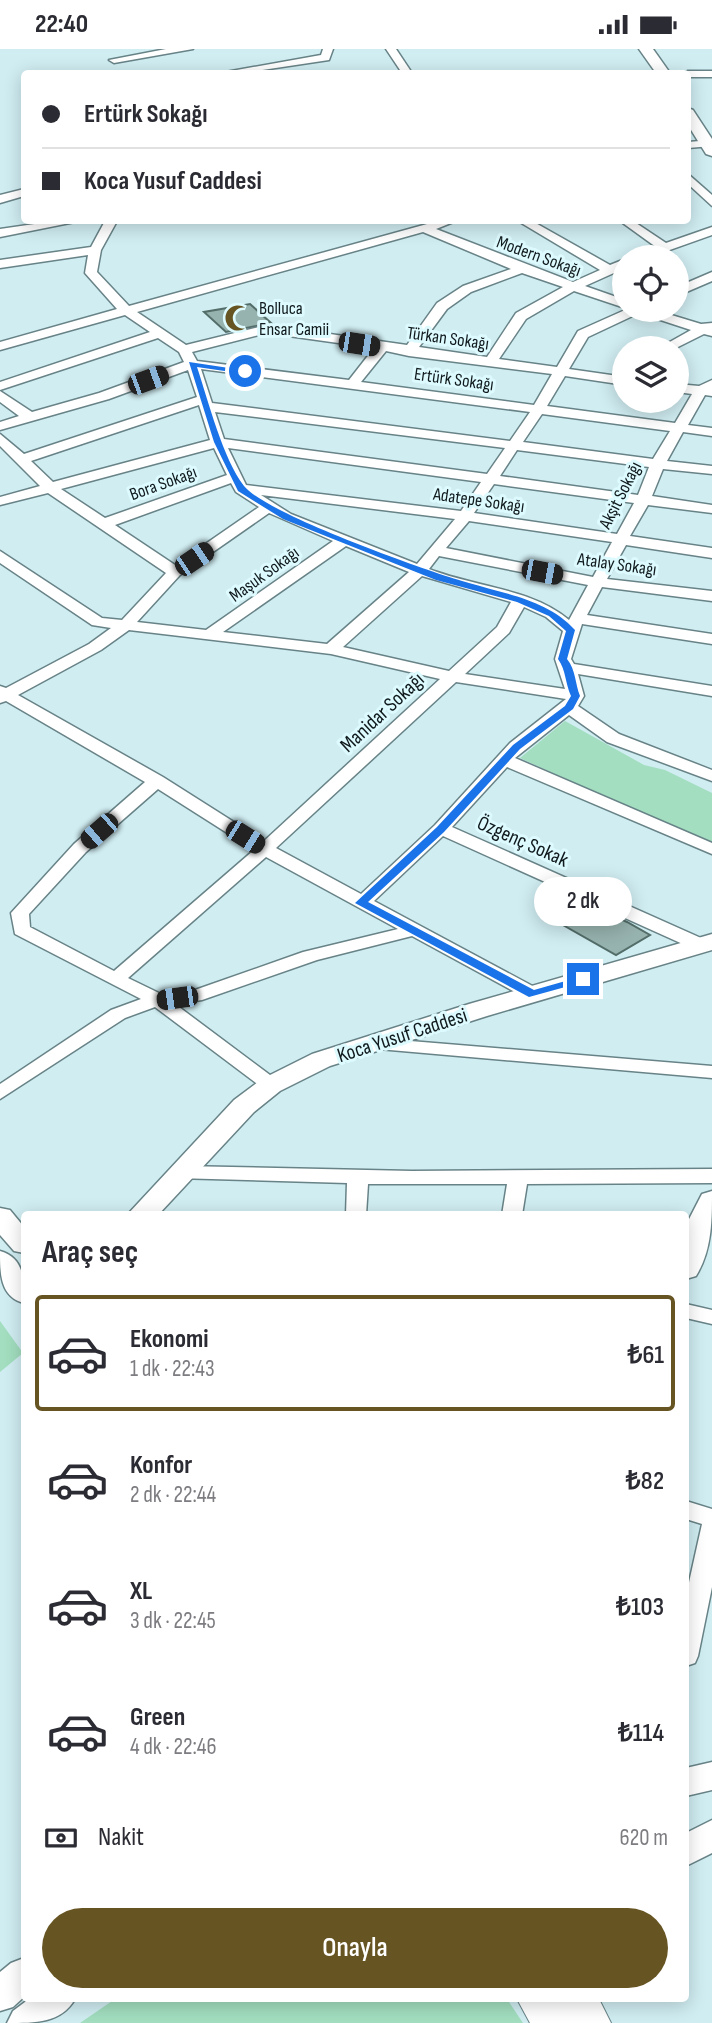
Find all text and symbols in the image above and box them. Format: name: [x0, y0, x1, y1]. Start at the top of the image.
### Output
text: 22:40: [35, 9, 88, 40]
text: Ertürk Sokağı: [84, 99, 208, 130]
text: Koca Yusuf Caddesi: [84, 166, 262, 197]
street label: Modern Sokağı: [494, 232, 584, 281]
map controls: [612, 245, 689, 413]
button: locate: [612, 245, 689, 322]
place label: Bolluca Ensar Camii: [259, 298, 329, 340]
mosque icon: Bolluca Ensar Camii: [223, 303, 253, 333]
street label: Türkan Sokağı: [406, 322, 490, 355]
car: [337, 330, 382, 358]
button: layers: [612, 336, 689, 413]
route start: [229, 355, 261, 387]
car: [125, 363, 172, 397]
street label: Ertürk Sokağı: [413, 364, 495, 395]
street label: Akşit Sokağı: [594, 458, 646, 533]
street label: Bora Sokağı: [127, 462, 199, 505]
street label: Adatepe Sokağı: [431, 484, 526, 517]
car: [171, 539, 218, 579]
street label: Maşuk Sokağı: [225, 542, 303, 607]
street label: Atalay Sokağı: [575, 548, 658, 580]
car: [520, 558, 565, 586]
street label: Manidar Sokağı: [335, 667, 430, 758]
car: [77, 809, 122, 853]
street label: Özgenç Sokak: [473, 810, 572, 873]
car: [222, 817, 269, 857]
callout: 2 dk: [534, 877, 632, 927]
text: 2 dk: [567, 887, 599, 915]
route end: [567, 963, 599, 995]
car: [155, 985, 200, 1011]
street label: Koca Yusuf Caddesi: [334, 1003, 470, 1068]
text: Araç seç: [42, 1233, 138, 1272]
icon: car: [46, 1322, 109, 1385]
text: Ekonomi: [130, 1324, 209, 1355]
text: ₺61: [628, 1340, 664, 1371]
text: 1 dk · 22:43: [130, 1355, 215, 1383]
icon: car: [46, 1448, 109, 1511]
text: Konfor: [130, 1450, 192, 1481]
text: ₺82: [626, 1466, 664, 1497]
text: 2 dk · 22:44: [130, 1481, 216, 1509]
icon: car: [46, 1574, 109, 1637]
text: XL: [130, 1576, 152, 1607]
text: ₺103: [616, 1592, 664, 1623]
text: 3 dk · 22:45: [130, 1607, 216, 1635]
icon: car: [46, 1700, 109, 1763]
text: Green: [130, 1702, 185, 1733]
text: ₺114: [618, 1718, 664, 1749]
text: 4 dk · 22:46: [130, 1733, 217, 1761]
icon: cash: [42, 1819, 80, 1857]
text: Nakit: [98, 1822, 144, 1853]
text: 620 m: [620, 1824, 668, 1852]
button: Onayla: [42, 1908, 668, 1988]

